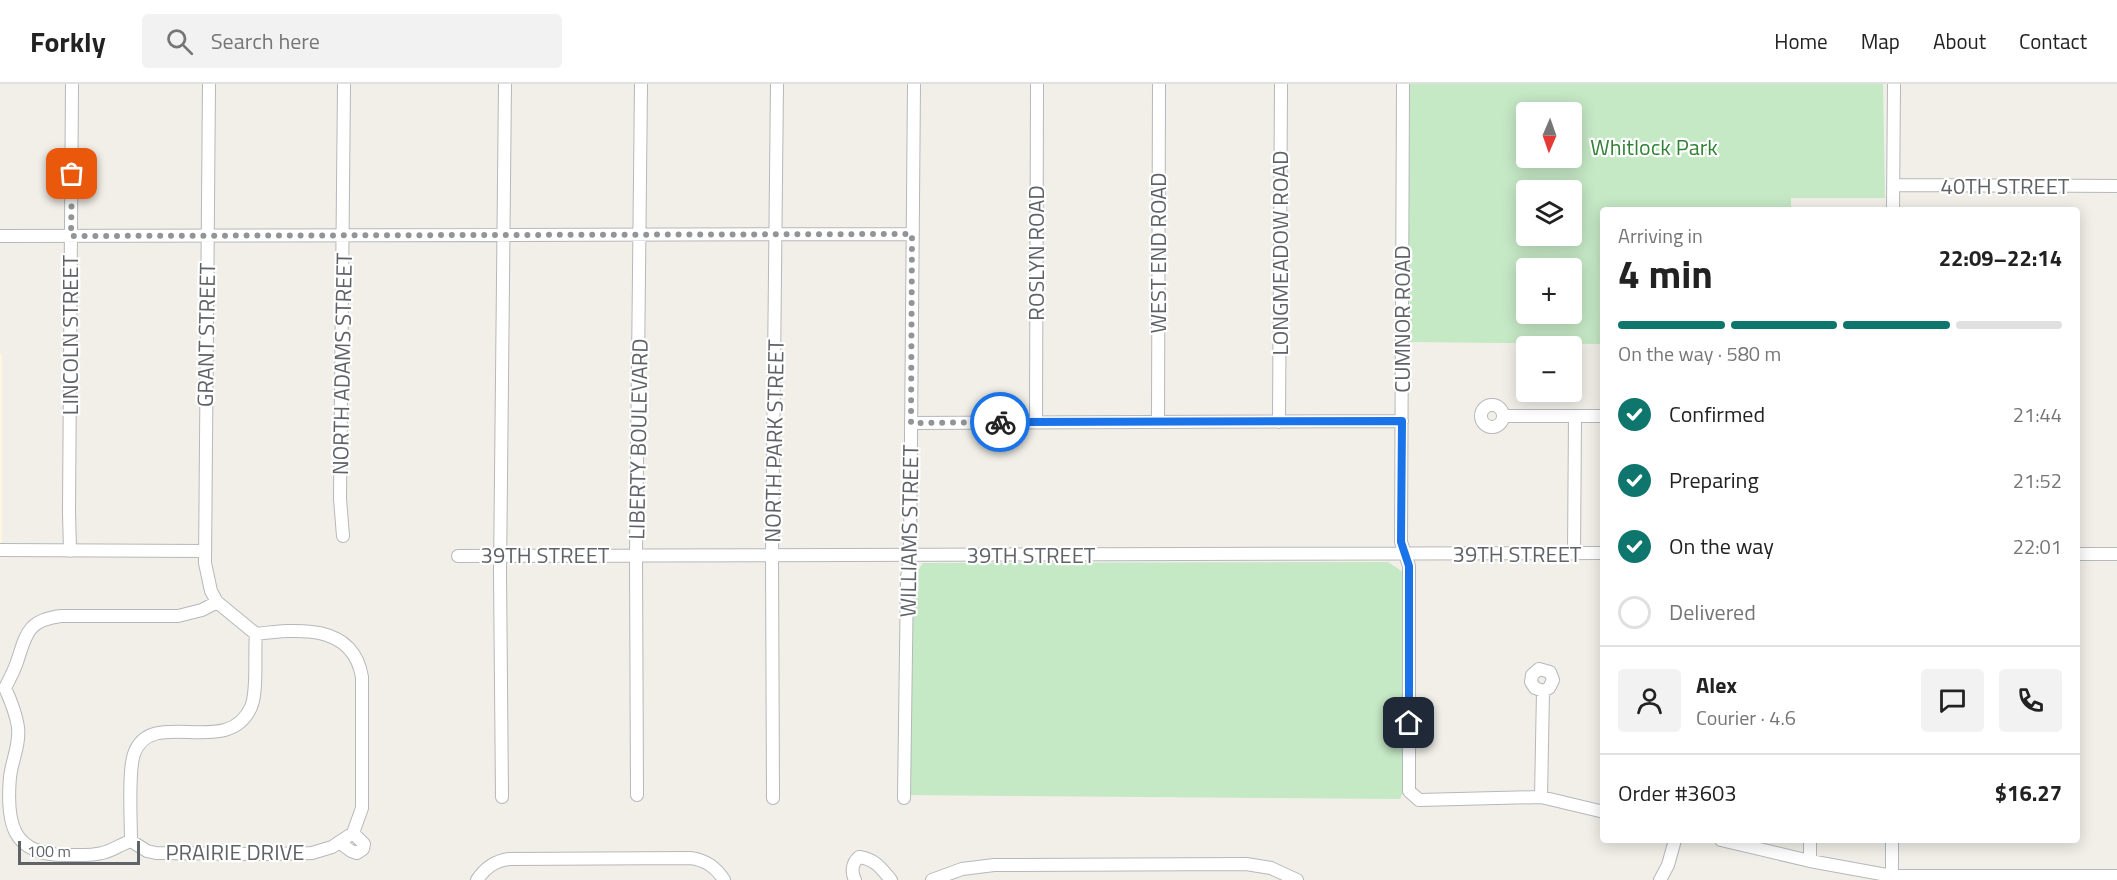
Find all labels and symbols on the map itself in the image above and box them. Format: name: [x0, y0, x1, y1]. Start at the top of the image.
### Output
north arrow: [1516, 102, 1582, 168]
park label: Whitlock Park: [1590, 130, 1718, 164]
pin: [46, 148, 97, 199]
street label: LONGMEADOW ROAD: [1263, 151, 1297, 355]
street label: 40TH STREET: [1941, 169, 2070, 203]
street label: WEST END ROAD: [1141, 172, 1175, 334]
street label: ROSLYN ROAD: [1019, 185, 1053, 321]
street label: CUMNOR ROAD: [1385, 245, 1419, 393]
street label: NORTH ADAMS STREET: [323, 252, 361, 475]
street label: LINCOLN STREET: [53, 254, 87, 415]
street label: GRANT STREET: [188, 262, 224, 407]
street label: LIBERTY BOULEVARD: [619, 338, 657, 540]
street label: NORTH PARK STREET: [755, 339, 793, 543]
courier: [970, 392, 1030, 452]
street label: WILLIAMS STREET: [890, 444, 928, 618]
street label: 39TH STREET: [1453, 537, 1582, 571]
street label: 39TH STREET: [481, 538, 610, 572]
street label: 39TH STREET: [967, 538, 1096, 572]
pin: [1383, 697, 1434, 748]
street label: PRAIRIE DRIVE: [165, 835, 305, 869]
scale bar: [18, 838, 140, 866]

